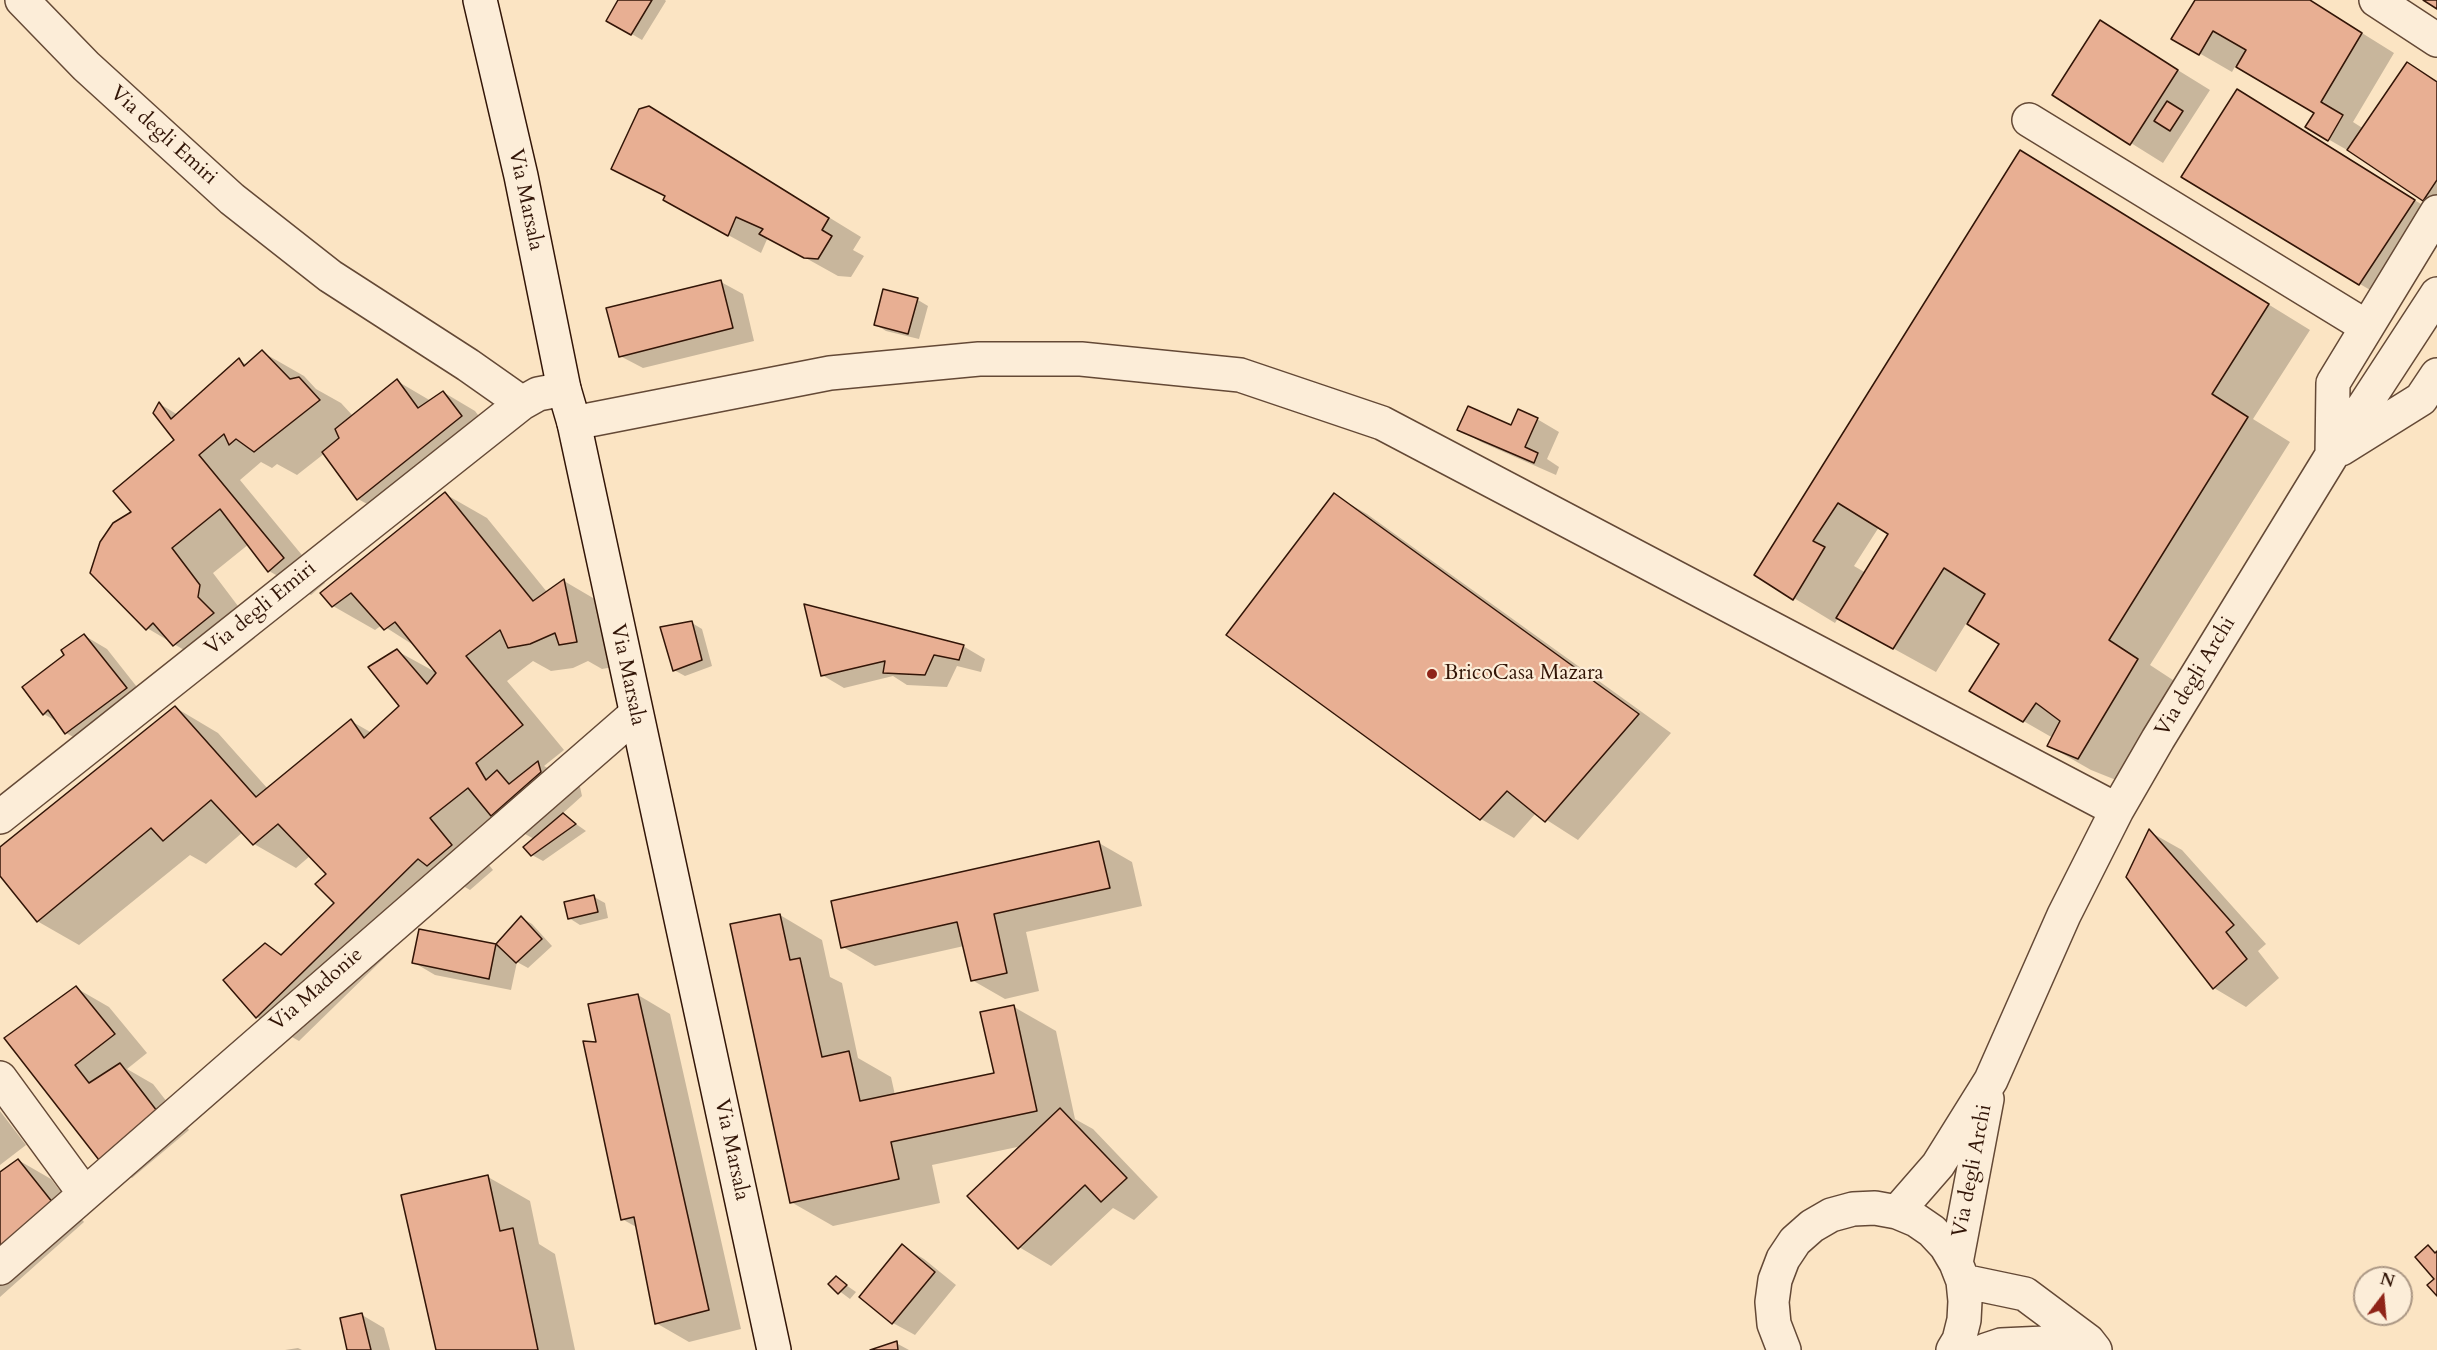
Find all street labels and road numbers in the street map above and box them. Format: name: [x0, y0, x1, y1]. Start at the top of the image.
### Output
street label: Via degli Emiri: [104, 81, 222, 191]
street label: Via Marsala: [502, 147, 548, 253]
street label: Via degli Emiri: [200, 557, 322, 661]
street label: Via degli Archi: [2150, 613, 2242, 741]
street label: Via Marsala: [604, 622, 650, 728]
street label: Via Madonie: [265, 943, 369, 1037]
street label: Via Marsala: [708, 1097, 754, 1203]
street label: Via degli Archi: [1948, 1102, 1998, 1240]

